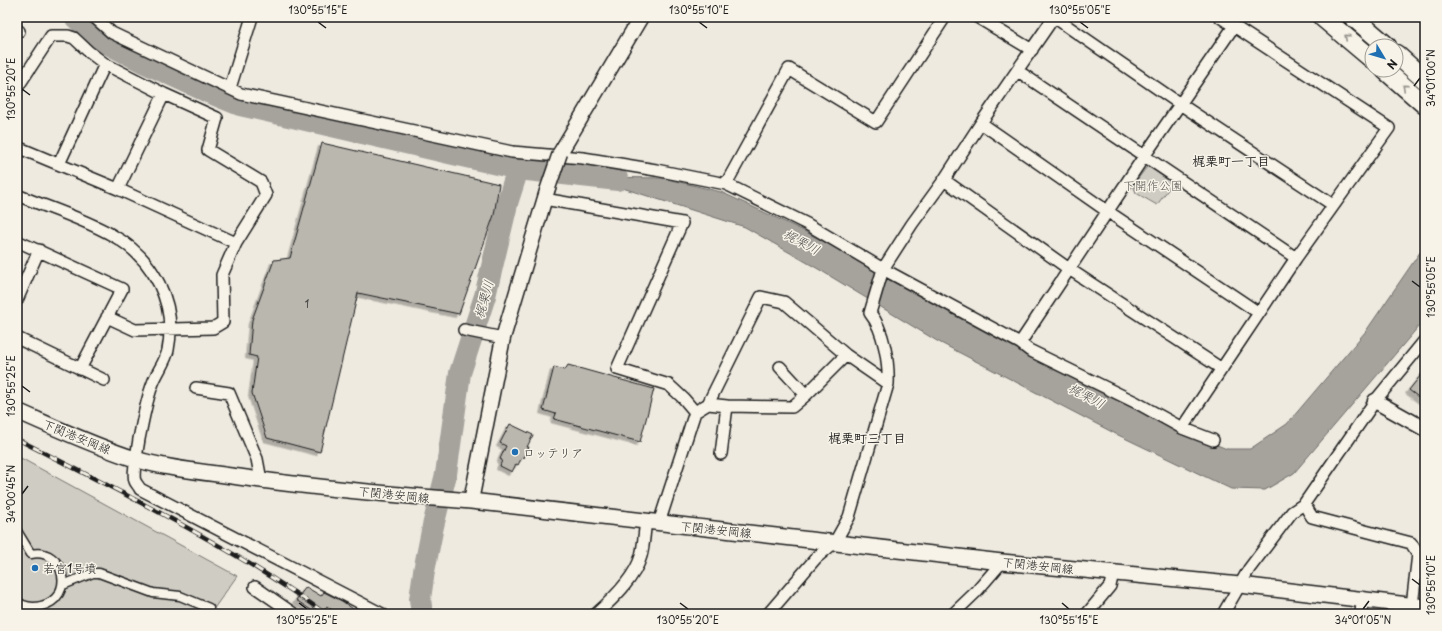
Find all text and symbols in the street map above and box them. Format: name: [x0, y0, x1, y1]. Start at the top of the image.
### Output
text: 130°55'15"E: [288, 2, 348, 17]
text: 130°55'10"E: [669, 2, 729, 17]
text: 130°55'05"E: [1049, 2, 1111, 17]
one-way arrow: [1345, 35, 1352, 42]
north arrow: [1364, 38, 1404, 78]
text: 34°01'00"N: [1423, 49, 1438, 107]
text: N: [1383, 56, 1402, 73]
text: 130°55'20"E: [3, 58, 18, 120]
one-way arrow: [1402, 85, 1410, 92]
district label: 梶栗町一丁目: [1192, 151, 1270, 170]
park label: 下開作公園: [1123, 176, 1183, 194]
water label: 梶栗川: [780, 223, 824, 259]
text: 130°55'05"E: [1423, 256, 1438, 318]
water label: 梶栗川: [468, 278, 498, 320]
house number: 1: [305, 296, 309, 311]
text: 130°55'25"E: [3, 355, 18, 417]
water label: 梶栗川: [1065, 377, 1109, 413]
street label: 下関港安岡線: [40, 414, 114, 458]
district label: 梶栗町三丁目: [828, 428, 906, 447]
place label: ロッテリア: [523, 443, 583, 461]
marker: ロッテリア: [510, 447, 520, 457]
text: 34°00'45"N: [3, 465, 18, 523]
street label: 下関港安岡線: [357, 481, 431, 507]
street label: 下関港安岡線: [679, 516, 753, 542]
street label: 下関港安岡線: [1001, 552, 1075, 578]
text: 130°55'10"E: [1423, 555, 1438, 615]
place label: 若宮1号墳: [43, 559, 96, 577]
marker: 若宮1号墳: [30, 563, 40, 573]
text: 130°55'25"E: [276, 612, 338, 627]
text: 130°55'20"E: [657, 612, 719, 627]
text: 130°55'15"E: [1039, 612, 1099, 627]
text: 34°01'05"N: [1335, 612, 1392, 627]

